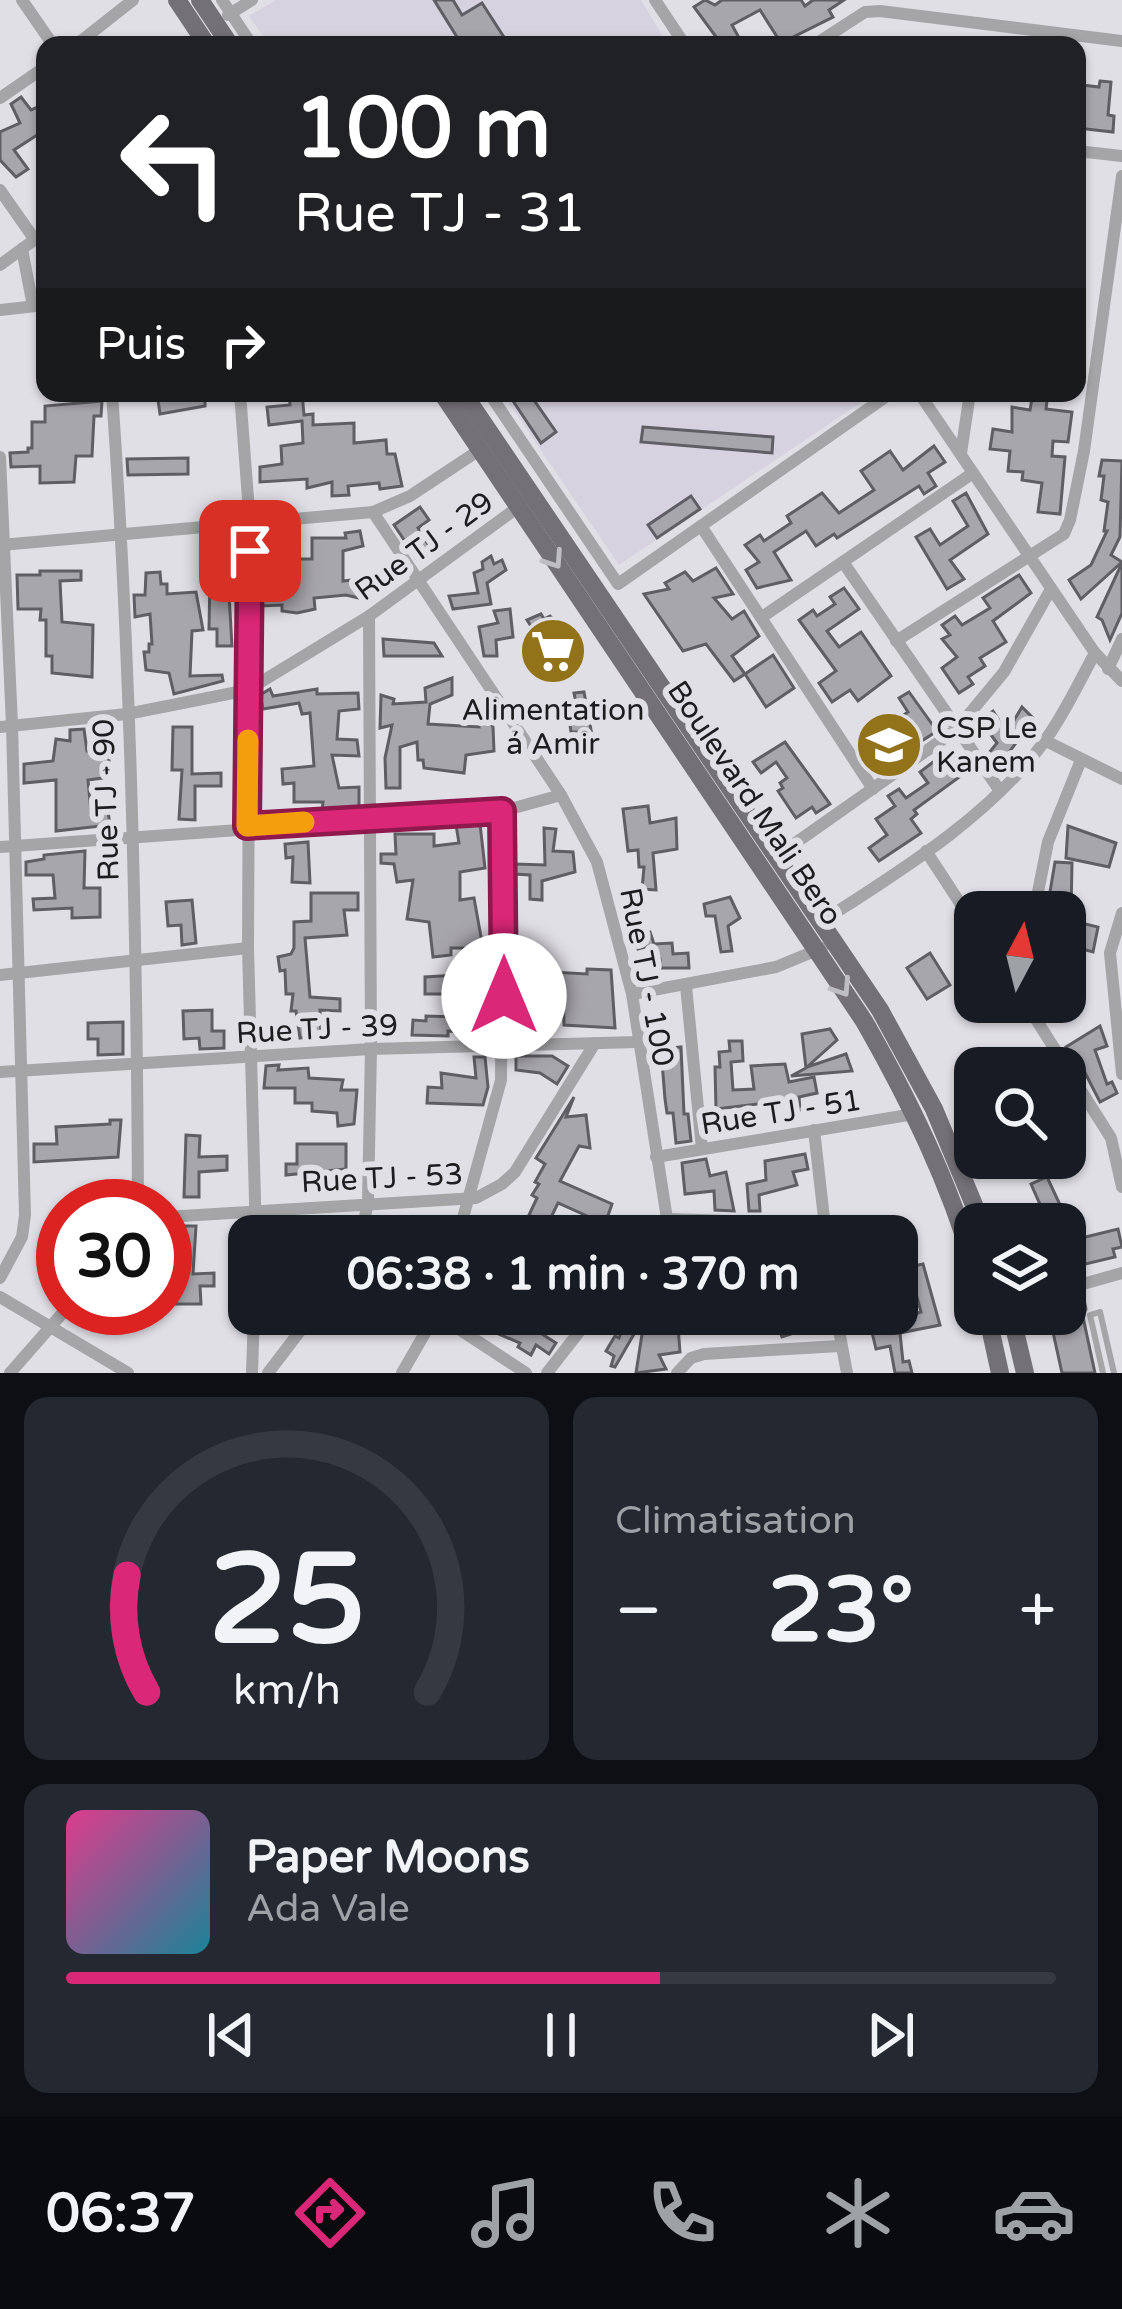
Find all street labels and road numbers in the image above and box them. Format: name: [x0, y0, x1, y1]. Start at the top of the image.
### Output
street label: Rue TJ - 29: [348, 484, 501, 609]
street label: Boulevard Mali Bero: [659, 674, 850, 933]
street label: Rue TJ - 90: [85, 718, 128, 882]
street label: Rue TJ - 100: [611, 885, 682, 1069]
street label: Rue TJ - 39: [235, 1007, 399, 1052]
street label: Rue TJ - 51: [698, 1082, 864, 1143]
street label: Rue TJ - 53: [300, 1156, 464, 1201]

